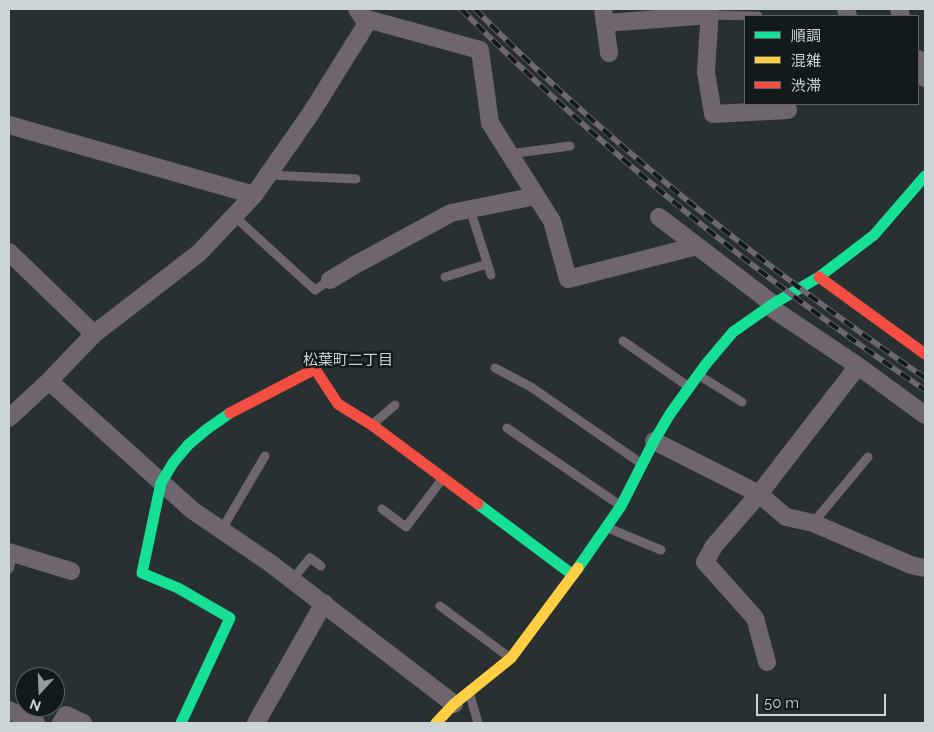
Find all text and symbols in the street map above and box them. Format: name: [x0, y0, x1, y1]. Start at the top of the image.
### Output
legend: [744, 15, 919, 105]
text: 順調: [791, 27, 821, 45]
text: 混雑: [791, 52, 821, 70]
text: 渋滞: [791, 77, 821, 95]
district label: 松葉町二丁目: [303, 351, 393, 369]
north arrow: [15, 667, 65, 717]
scale bar: [759, 684, 889, 716]
text: 50 m: [764, 694, 799, 712]
text: N: [27, 696, 43, 715]

